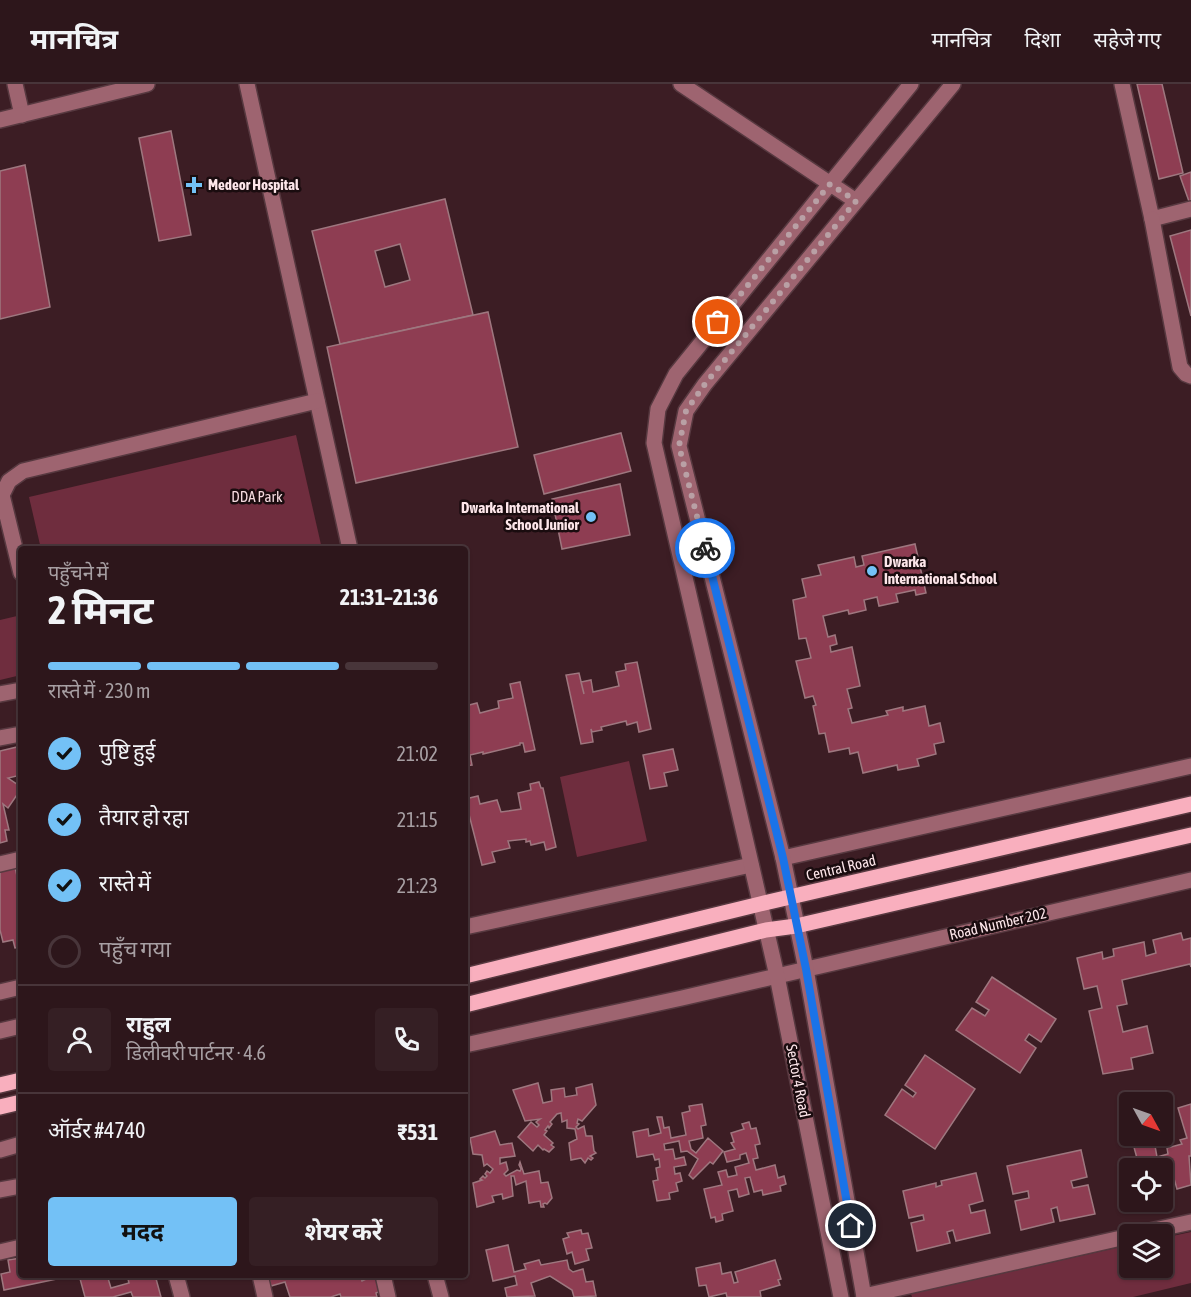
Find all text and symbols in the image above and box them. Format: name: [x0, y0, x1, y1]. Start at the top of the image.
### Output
text: मानचित्र: [30, 23, 118, 55]
text: मानचित्र: [931, 27, 991, 51]
text: दिशा: [1024, 27, 1061, 51]
text: सहेजे गए: [1094, 27, 1161, 51]
marker: Medeor Hospital: [185, 176, 203, 194]
place label: Medeor Hospital: [208, 176, 300, 193]
pin: [692, 296, 743, 347]
icon: bag: [701, 305, 734, 338]
park label: DDA Park: [231, 488, 283, 505]
place label: Dwarka International School Junior: [461, 499, 580, 533]
marker: Dwarka International School Junior: [584, 510, 598, 524]
courier: [675, 518, 735, 578]
icon: bike: [689, 532, 722, 565]
place label: Dwarka International School: [884, 553, 998, 587]
text: पहुँचने में: [48, 561, 108, 584]
marker: Dwarka International School: [865, 564, 879, 578]
text: 21:31–21:36: [340, 584, 438, 610]
text: 2 मिनट: [48, 588, 154, 632]
text: रास्ते में · 230 m: [48, 679, 150, 702]
icon: check: [48, 737, 81, 770]
text: पुष्टि हुई: [99, 738, 156, 764]
text: 21:02: [396, 742, 438, 765]
icon: check: [48, 803, 81, 836]
text: तैयार हो रहा: [99, 804, 189, 830]
text: 21:15: [397, 808, 438, 831]
street label: Central Road: [804, 851, 877, 884]
icon: check: [48, 869, 81, 902]
text: रास्ते में: [99, 870, 151, 896]
text: 21:23: [397, 874, 438, 897]
street label: Road Number 202: [948, 904, 1048, 943]
text: पहुँच गया: [99, 936, 171, 962]
button: person: [48, 1008, 111, 1071]
button: phone: [375, 1008, 438, 1071]
text: राहुल: [126, 1011, 171, 1037]
text: डिलीवरी पार्टनर · 4.6: [126, 1041, 266, 1064]
street label: Sector 4 Road: [783, 1043, 814, 1119]
north arrow: [1119, 1092, 1173, 1146]
map controls: [1119, 1092, 1173, 1278]
text: ऑर्डर #4740: [48, 1117, 145, 1143]
text: ₹531: [398, 1119, 438, 1145]
button: locate: [1119, 1158, 1173, 1212]
button: मदद: [48, 1197, 237, 1266]
button: शेयर करें: [249, 1197, 438, 1266]
pin: [825, 1200, 876, 1251]
icon: home: [834, 1209, 867, 1242]
button: layers: [1119, 1224, 1173, 1278]

